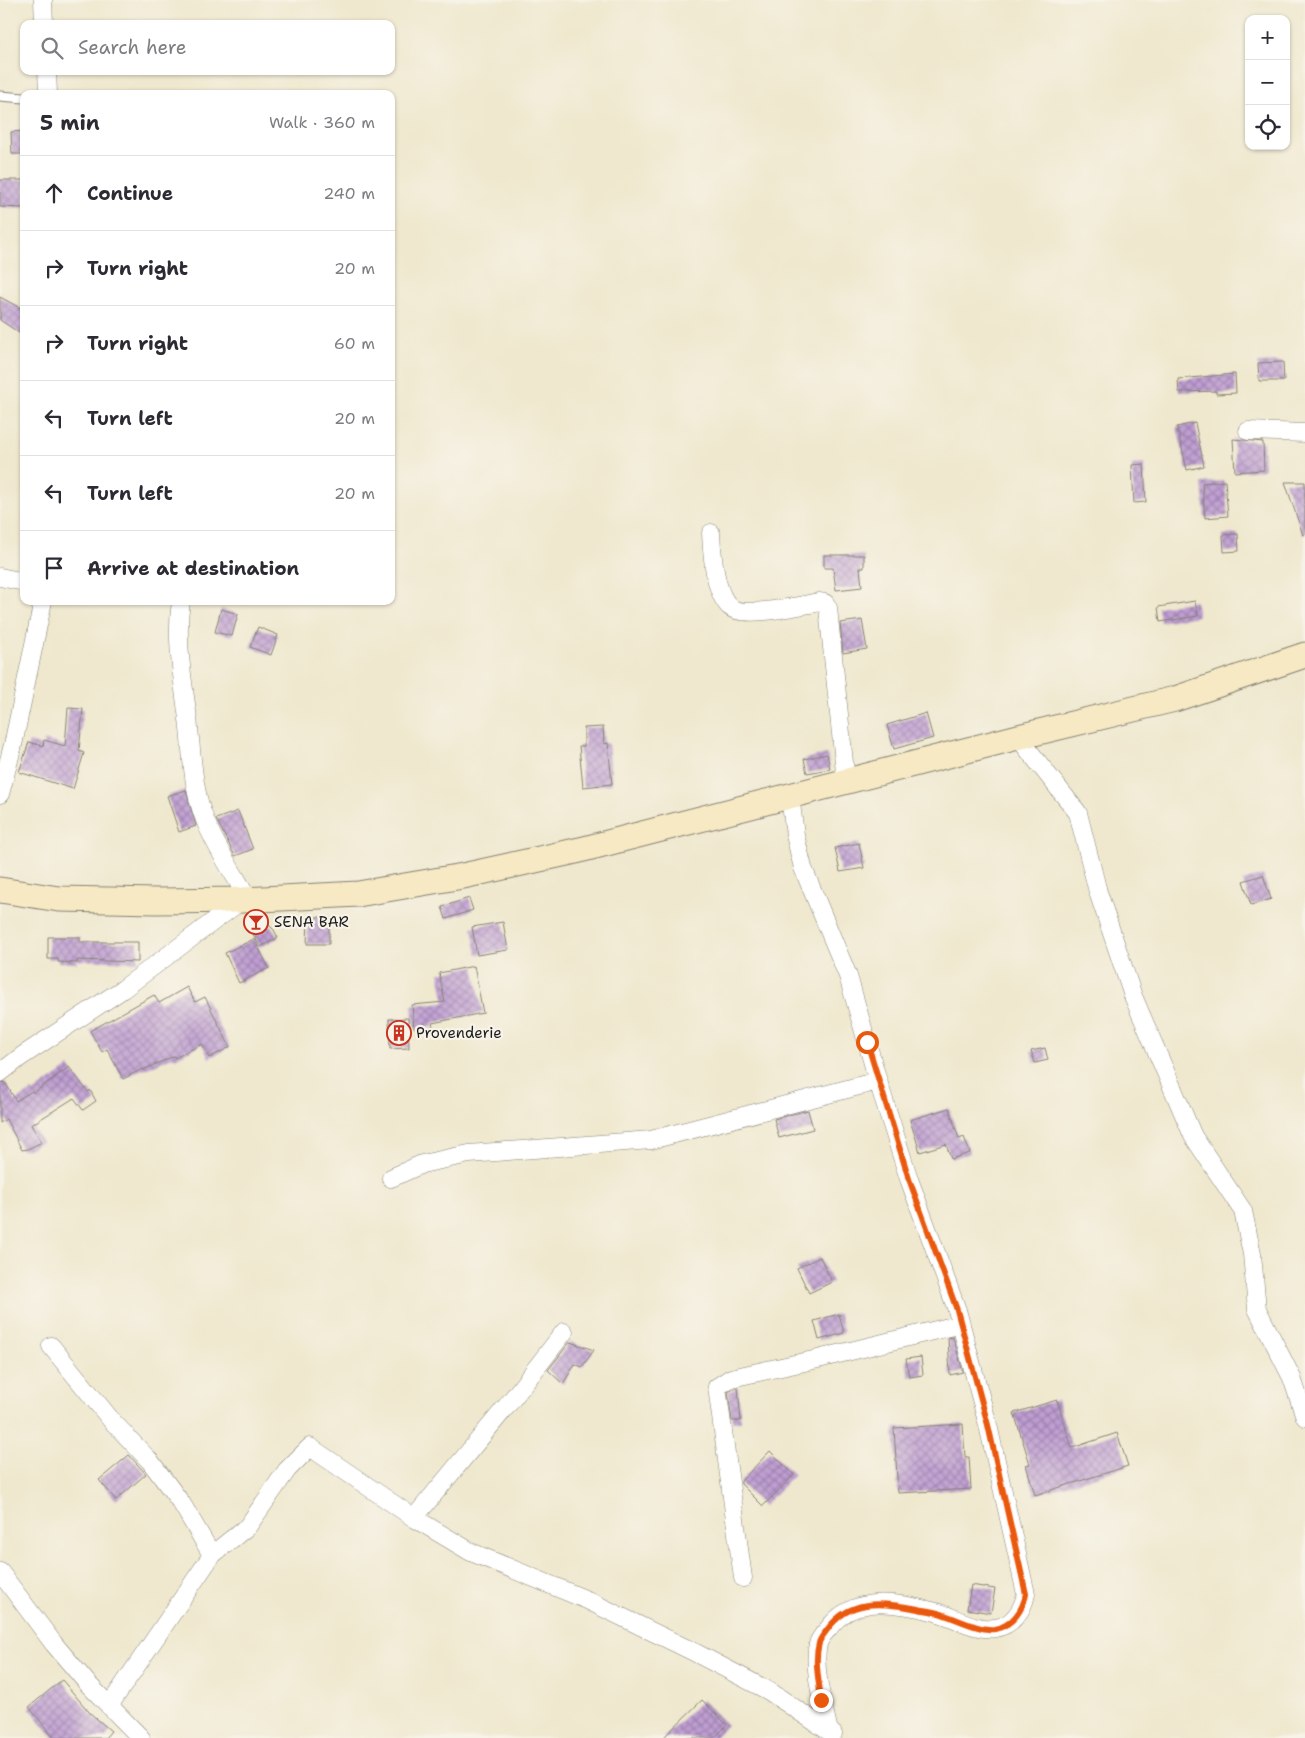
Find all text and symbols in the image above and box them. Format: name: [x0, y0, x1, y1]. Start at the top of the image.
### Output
map controls: [1245, 15, 1290, 150]
button: +: [1245, 15, 1290, 60]
search box: [20, 20, 395, 75]
icon: search: [38, 34, 66, 62]
text: Search here: [78, 35, 187, 60]
button: −: [1245, 60, 1290, 105]
button: locate: [1245, 105, 1290, 150]
text: 5 min: [40, 109, 100, 137]
text: Walk · 360 m: [269, 112, 375, 133]
icon: ahead: [40, 179, 68, 207]
text: Continue: [87, 181, 173, 206]
text: 240 m: [323, 183, 375, 204]
icon: right: [40, 254, 68, 282]
text: Turn right: [87, 256, 188, 281]
text: 20 m: [334, 258, 375, 279]
icon: right: [40, 329, 68, 357]
text: Turn right: [87, 331, 188, 356]
text: 60 m: [334, 333, 375, 354]
icon: left: [40, 404, 68, 432]
text: Turn left: [87, 406, 173, 431]
text: 20 m: [334, 408, 375, 429]
icon: left: [40, 479, 68, 507]
text: Turn left: [87, 481, 173, 506]
text: 20 m: [334, 483, 375, 504]
icon: arrive: [40, 554, 68, 582]
text: Arrive at destination: [87, 556, 299, 581]
bar icon: SENA BAR: [243, 909, 269, 935]
place label: SENA BAR: [274, 912, 349, 932]
building icon: Provenderie: [386, 1020, 412, 1046]
place label: Provenderie: [416, 1023, 502, 1043]
route start: [856, 1031, 879, 1054]
route end: [810, 1689, 833, 1712]

